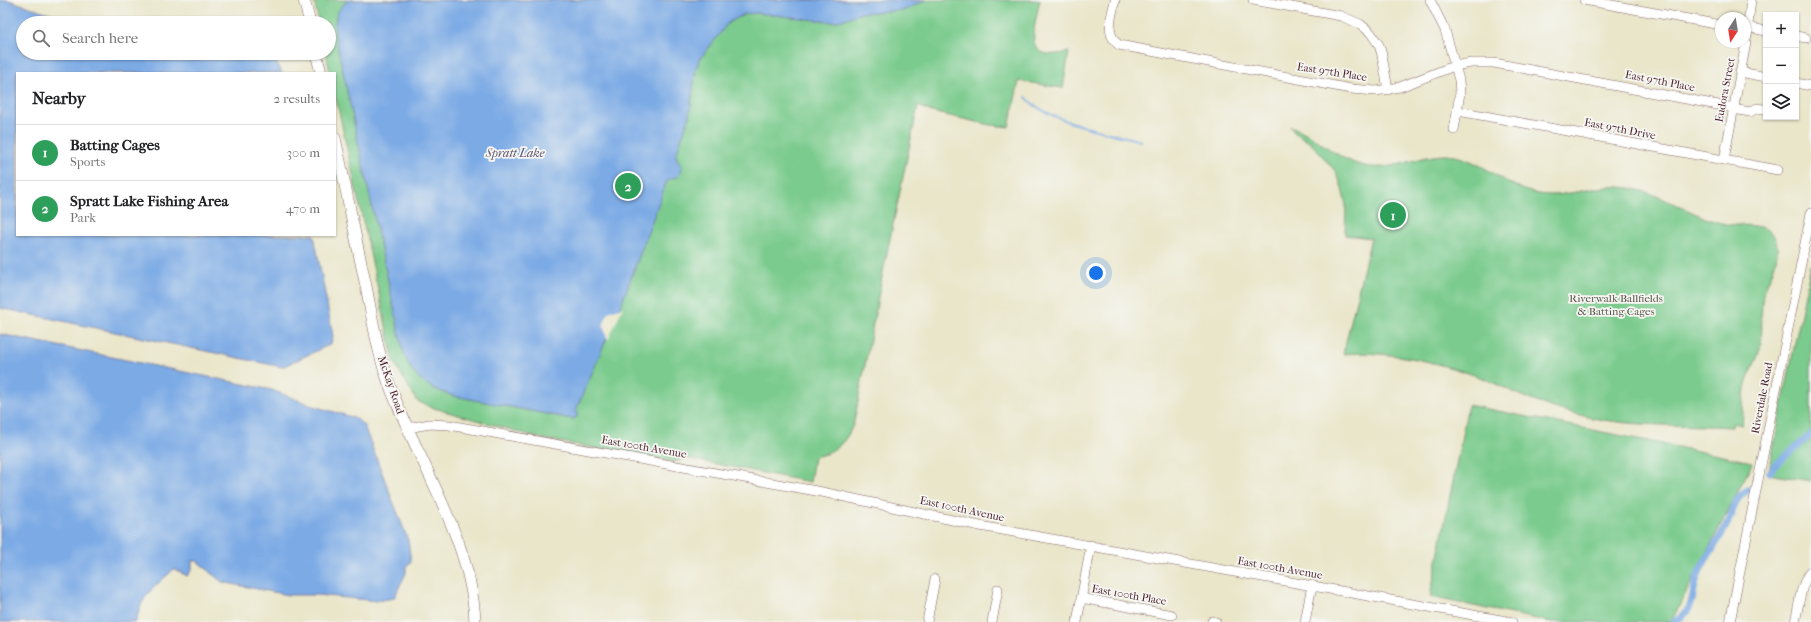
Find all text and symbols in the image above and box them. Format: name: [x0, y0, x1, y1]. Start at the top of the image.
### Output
north arrow: [1715, 12, 1751, 48]
map controls: [1763, 12, 1799, 120]
button: +: [1763, 12, 1799, 48]
search box: [16, 16, 336, 60]
icon: search: [30, 27, 52, 49]
text: Search here: [62, 29, 138, 47]
button: −: [1763, 48, 1799, 84]
street label: Eudora Street: [1712, 57, 1738, 123]
street label: East 97th Place: [1296, 60, 1368, 84]
street label: East 97th Place: [1624, 68, 1697, 94]
button: layers: [1763, 84, 1799, 120]
text: Nearby: [32, 88, 86, 108]
text: 2 results: [274, 91, 320, 106]
street label: East 97th Drive: [1583, 116, 1657, 142]
text: Batting Cages: [70, 136, 160, 154]
text: 1: [43, 145, 47, 160]
text: 300 m: [287, 145, 320, 160]
water label: Spratt Lake: [485, 146, 545, 160]
text: Sports: [70, 154, 105, 169]
pin: 2: [615, 171, 641, 201]
text: Spratt Lake Fishing Area: [70, 192, 228, 210]
pin: 1: [1380, 200, 1406, 230]
text: 2: [42, 201, 48, 216]
text: 470 m: [286, 201, 320, 216]
text: Park: [70, 210, 96, 225]
your location: [1086, 263, 1106, 283]
park label: Riverwalk Ballfields & Batting Cages: [1569, 292, 1663, 318]
street label: McKay Road: [375, 354, 407, 417]
street label: Riverdale Road: [1749, 360, 1776, 435]
street label: East 100th Avenue: [600, 433, 688, 461]
street label: East 100th Avenue: [919, 494, 1006, 524]
street label: East 100th Avenue: [1236, 554, 1324, 582]
street label: East 100th Place: [1091, 582, 1168, 608]

